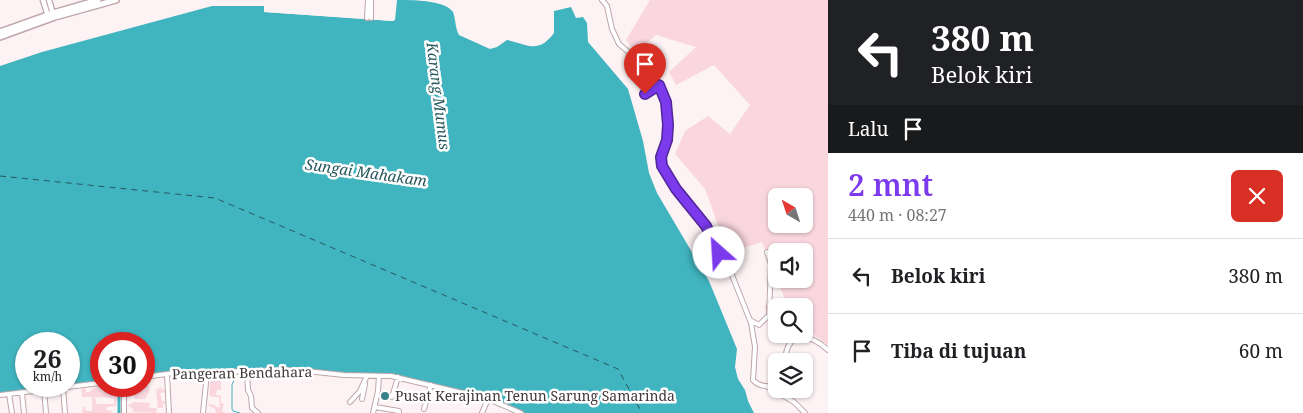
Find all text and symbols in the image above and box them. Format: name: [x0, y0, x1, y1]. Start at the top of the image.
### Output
text: 380 m: [931, 14, 1034, 61]
icon: left: [848, 20, 913, 85]
water label: Karang Mumus: [422, 40, 456, 151]
pin: [624, 43, 666, 94]
icon: arrive: [631, 50, 659, 78]
text: Belok kiri: [931, 59, 1033, 89]
icon: arrive: [899, 115, 927, 143]
text: Lalu: [848, 116, 889, 142]
water label: Sungai Mahakam: [304, 154, 429, 191]
text: 2 mnt: [848, 164, 933, 205]
button: close: [1231, 170, 1283, 222]
north arrow: [768, 188, 812, 232]
map controls: [768, 188, 813, 398]
text: 440 m · 08:27: [848, 204, 947, 226]
position arrow: [692, 226, 744, 278]
button: sound: [768, 243, 813, 288]
icon: left: [848, 262, 876, 290]
text: Belok kiri: [891, 263, 985, 289]
text: 380 m: [1228, 263, 1283, 289]
button: search: [768, 298, 813, 343]
speed limit sign: 30: [90, 332, 155, 397]
icon: arrive: [848, 337, 876, 365]
text: Tiba di tujuan: [891, 338, 1026, 364]
text: 60 m: [1239, 338, 1283, 364]
text: 26: [33, 341, 62, 375]
button: layers: [768, 353, 813, 398]
street label: Pangeran Bendahara: [172, 362, 312, 383]
text: km/h: [33, 368, 62, 385]
place label: Pusat Kerajinan Tenun Sarung Samarinda: [395, 386, 675, 405]
marker: Pusat Kerajinan Tenun Sarung Samarinda: [379, 390, 391, 402]

